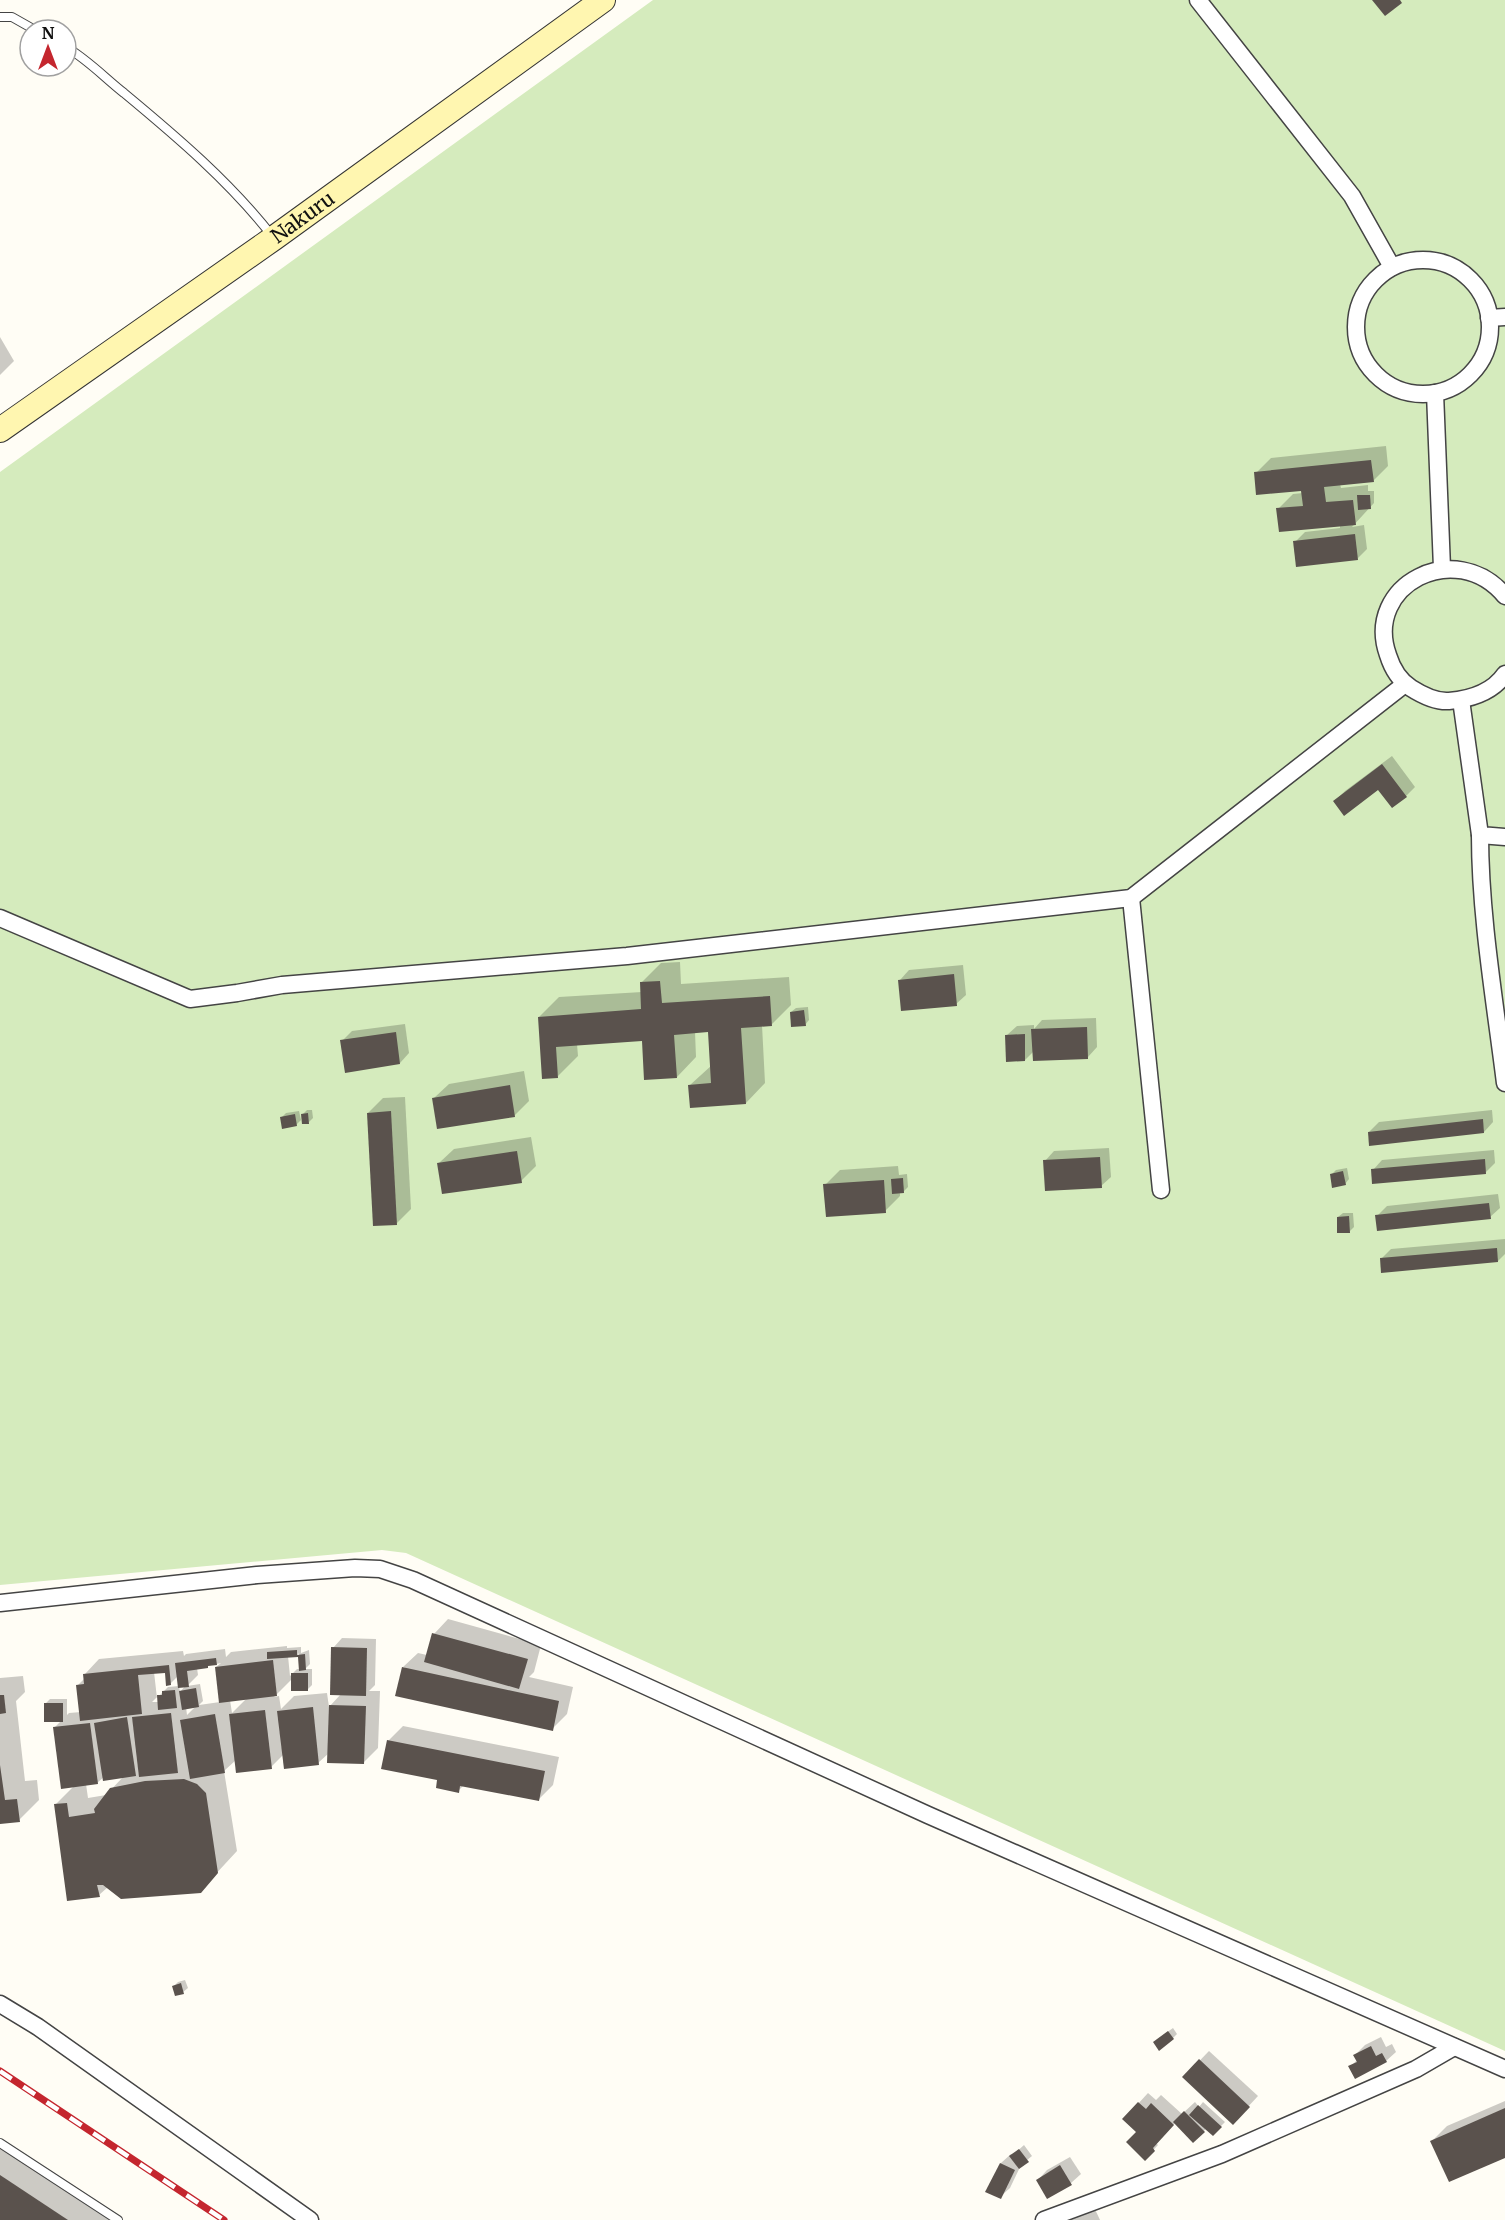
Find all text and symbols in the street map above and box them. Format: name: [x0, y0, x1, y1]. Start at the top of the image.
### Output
north arrow: [18, 18, 78, 78]
text: N: [42, 23, 55, 43]
street label: Nakuru: [266, 185, 339, 248]

